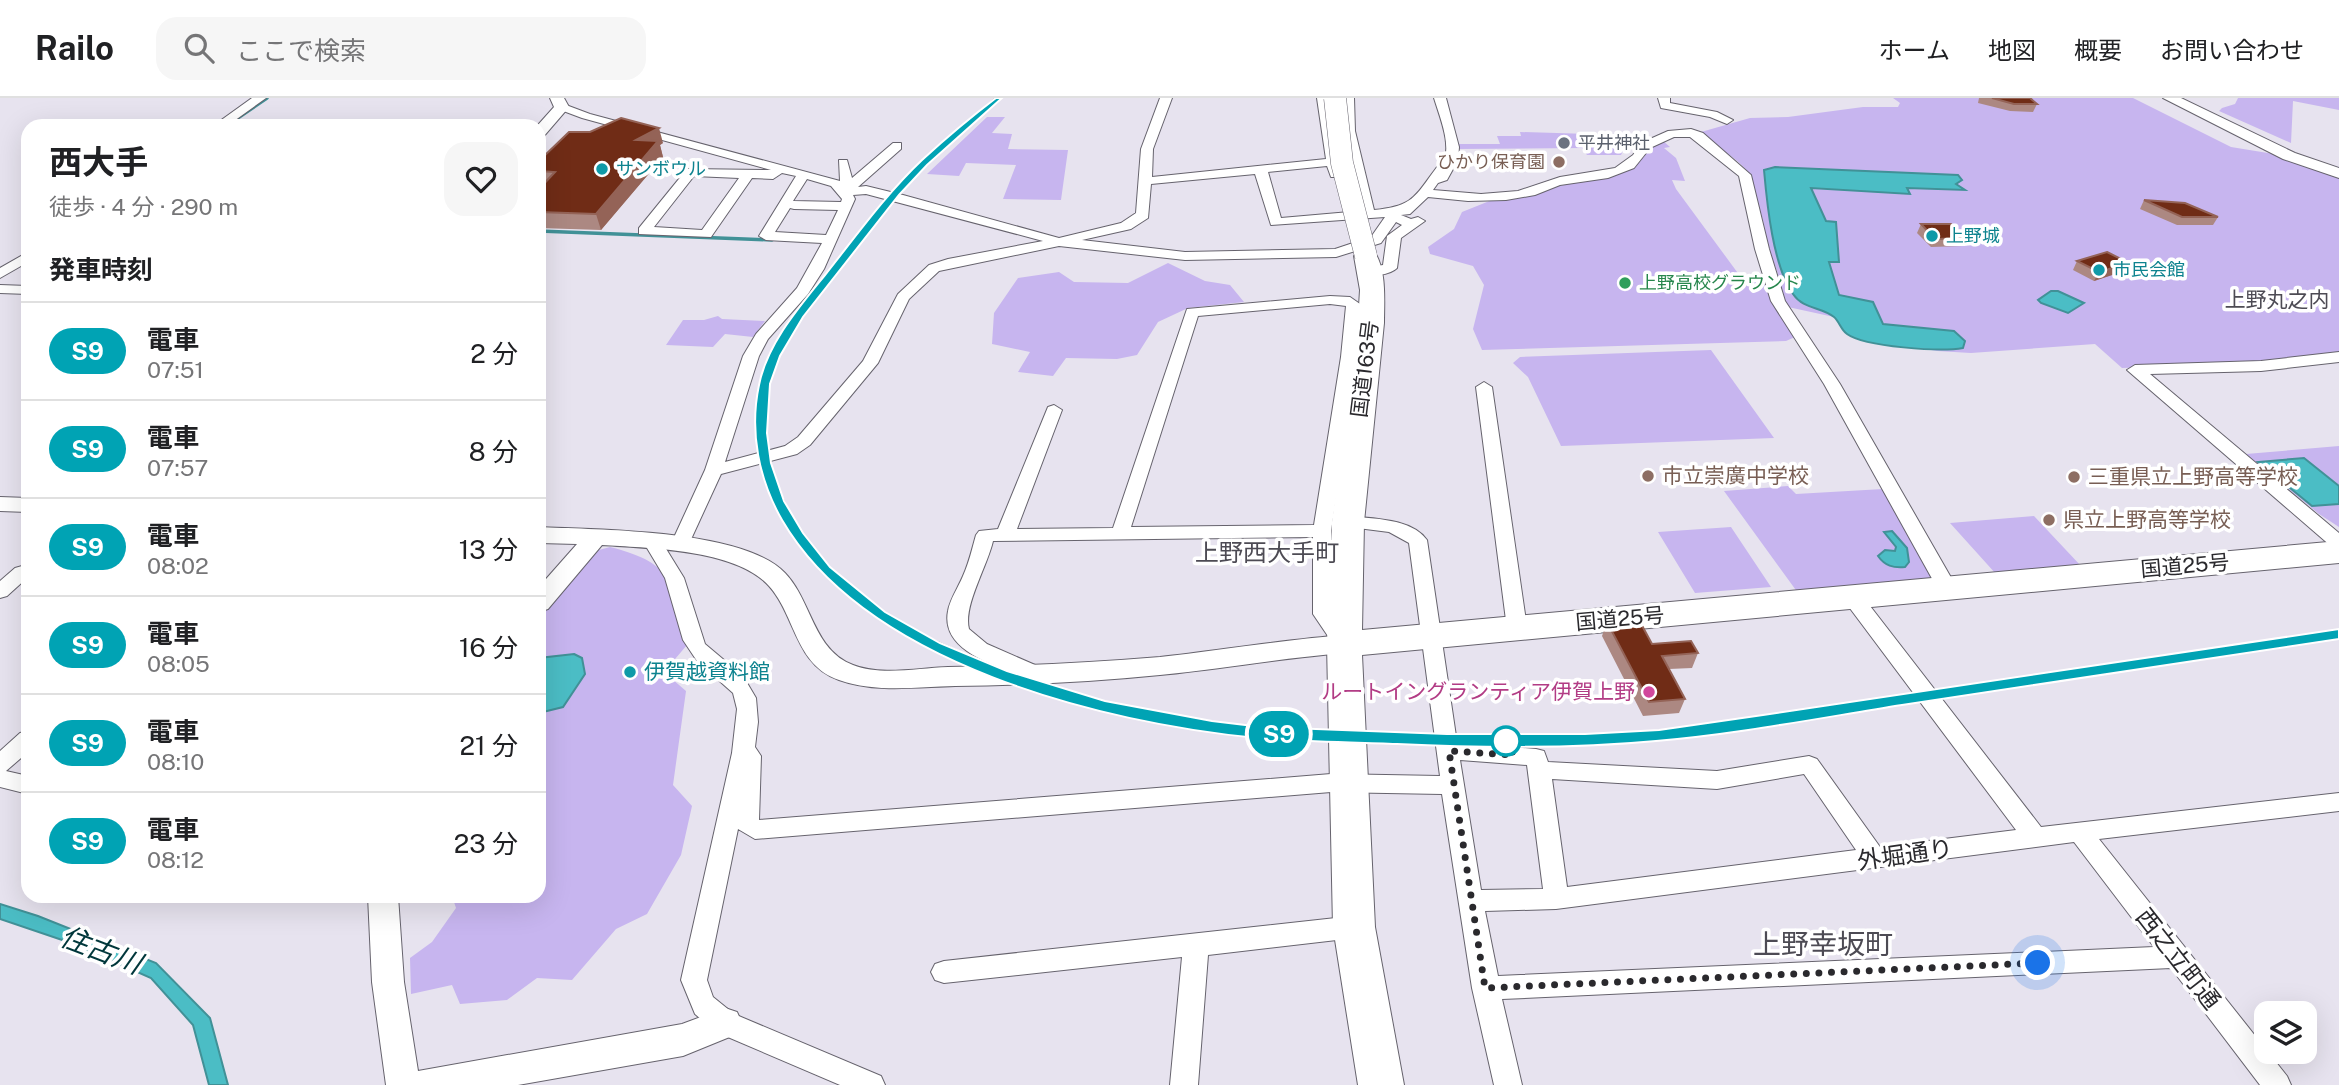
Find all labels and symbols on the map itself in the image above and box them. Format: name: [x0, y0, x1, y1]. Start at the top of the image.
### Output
place label: 平井神社: [1578, 132, 1650, 153]
marker: 平井神社: [1556, 135, 1572, 151]
place label: ひかり保育園: [1437, 151, 1545, 172]
marker: ひかり保育園: [1551, 154, 1567, 170]
place label: サンボウル: [616, 158, 706, 179]
marker: サンボウル: [594, 161, 610, 177]
place label: 上野城: [1946, 225, 2000, 246]
marker: 上野城: [1924, 228, 1940, 244]
place label: 市民会館: [2113, 259, 2185, 280]
marker: 市民会館: [2091, 262, 2107, 278]
place label: 上野高校グラウンド: [1639, 272, 1801, 293]
marker: 上野高校グラウンド: [1617, 275, 1633, 291]
district label: 上野丸之内: [2225, 287, 2330, 312]
street label: 国道163号: [1346, 319, 1383, 419]
place label: 市立崇廣中学校: [1662, 463, 1809, 488]
place label: 三重県立上野高等学校: [2088, 464, 2298, 489]
marker: 市立崇廣中学校: [1640, 468, 1656, 484]
marker: 三重県立上野高等学校: [2066, 469, 2082, 485]
place label: 県立上野高等学校: [2063, 507, 2231, 532]
marker: 県立上野高等学校: [2041, 512, 2057, 528]
district label: 上野西大手町: [1195, 538, 1339, 566]
street label: 国道25号: [2140, 549, 2230, 582]
street label: 国道25号: [1575, 602, 1665, 635]
place label: 伊賀越資料館: [644, 659, 770, 684]
marker: 伊賀越資料館: [622, 664, 638, 680]
place label: ルートイングランティア伊賀上野: [1321, 679, 1635, 704]
marker: ルートイングランティア伊賀上野: [1641, 684, 1657, 700]
line badge: S9: [1248, 711, 1310, 757]
unlabelled marker: [1491, 726, 1521, 756]
street label: 外堀通り: [1855, 833, 1954, 875]
street label: 西之立町通: [2131, 902, 2227, 1014]
water label: 住古川: [56, 919, 149, 981]
district label: 上野幸坂町: [1753, 927, 1893, 960]
your location: [2020, 945, 2055, 980]

